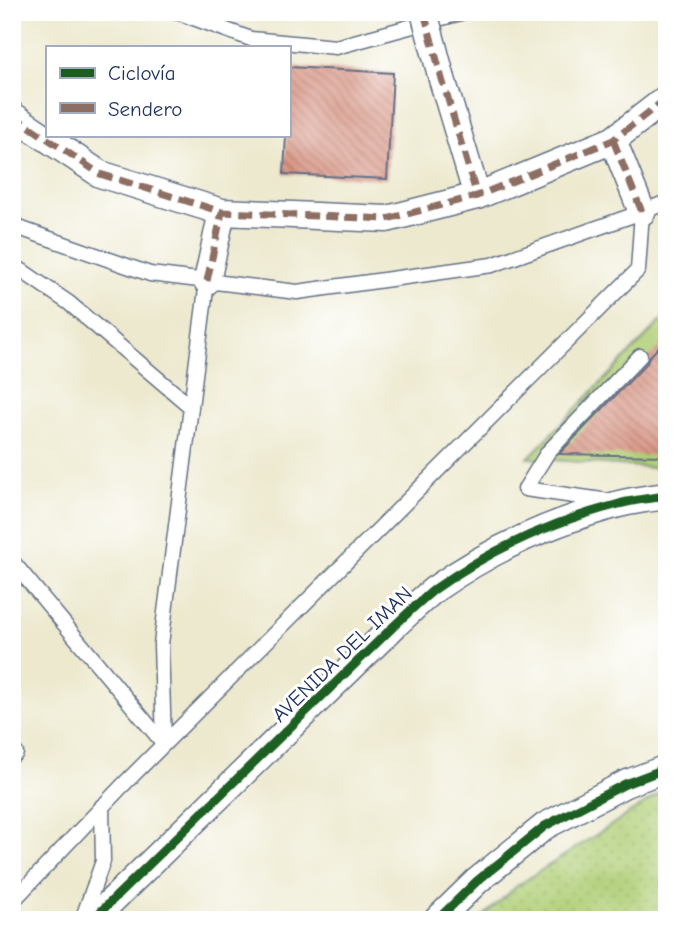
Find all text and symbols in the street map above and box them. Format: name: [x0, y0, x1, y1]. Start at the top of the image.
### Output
legend: [46, 46, 290, 136]
text: Ciclovía: [108, 61, 176, 85]
text: Sendero: [108, 97, 182, 121]
street label: AVENIDA DEL IMAN: [267, 581, 417, 727]

